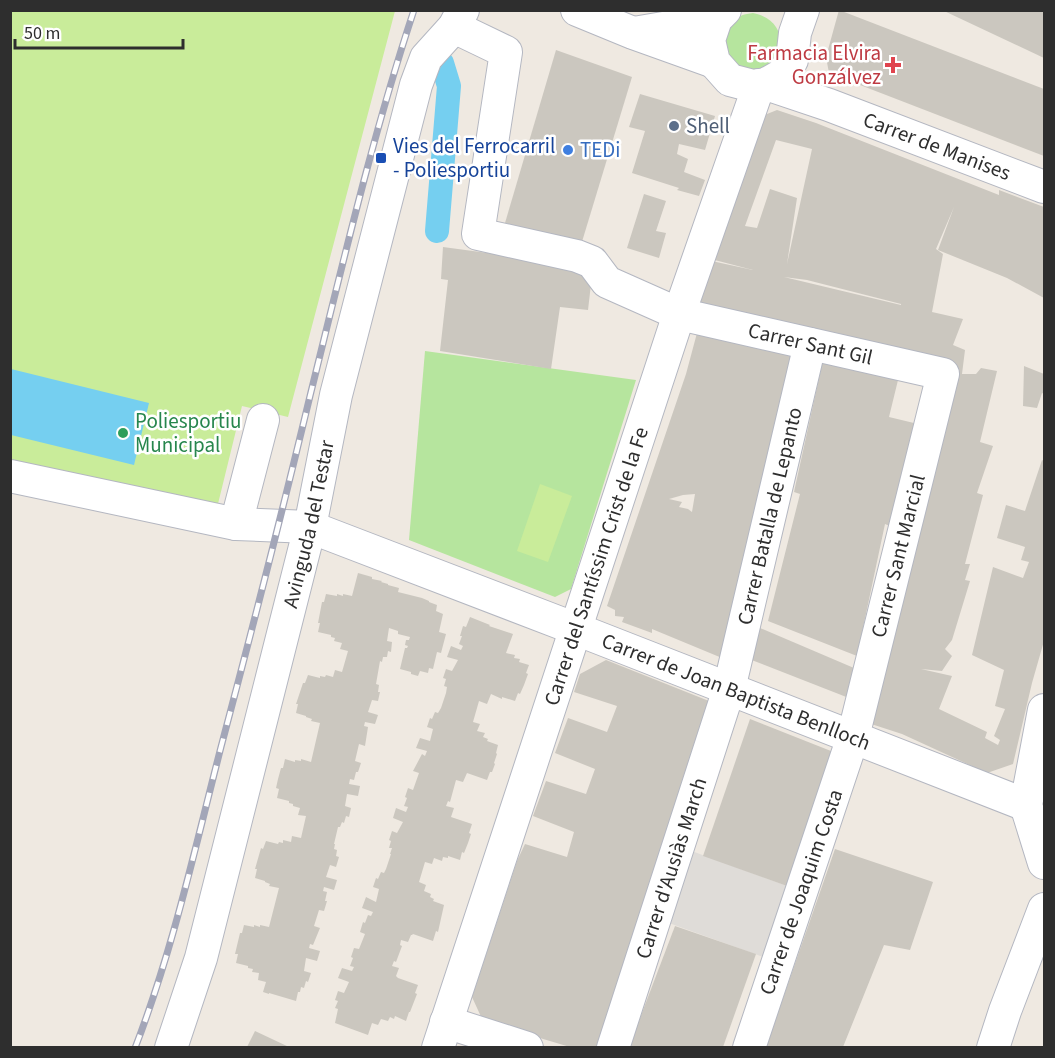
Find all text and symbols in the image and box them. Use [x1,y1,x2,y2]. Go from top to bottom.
scale bar [15,12,183,50]
text: 50 m [24,21,60,46]
place label: Farmacia Elvira Gonzálvez [747,38,881,92]
marker: Farmacia Elvira Gonzálvez [886,58,900,72]
street label: Carrer de Manises [859,104,1015,188]
place label: Shell [686,111,730,141]
marker: Shell [667,119,681,133]
place label: Vies del Ferrocarril - Poliesportiu [393,131,555,185]
place label: TEDi [580,135,620,165]
marker: TEDi [561,143,575,157]
marker: Vies del Ferrocarril - Poliesportiu [374,151,388,165]
street label: Carrer Sant Gil [745,315,876,373]
street label: Carrer Batalla de Lepanto [730,404,810,628]
place label: Poliesportiu Municipal [135,406,242,460]
street label: Carrer del Santíssim Crist de la Fe [536,423,656,710]
marker: Poliesportiu Municipal [116,426,130,440]
street label: Avinguda del Testar [275,437,342,611]
street label: Carrer Sant Marcial [863,471,933,641]
street label: Carrer de Joan Baptista Benlloch [597,626,875,758]
street label: Carrer d'Ausiàs March [628,774,714,963]
street label: Carrer de Joaquim Costa [752,785,850,999]

